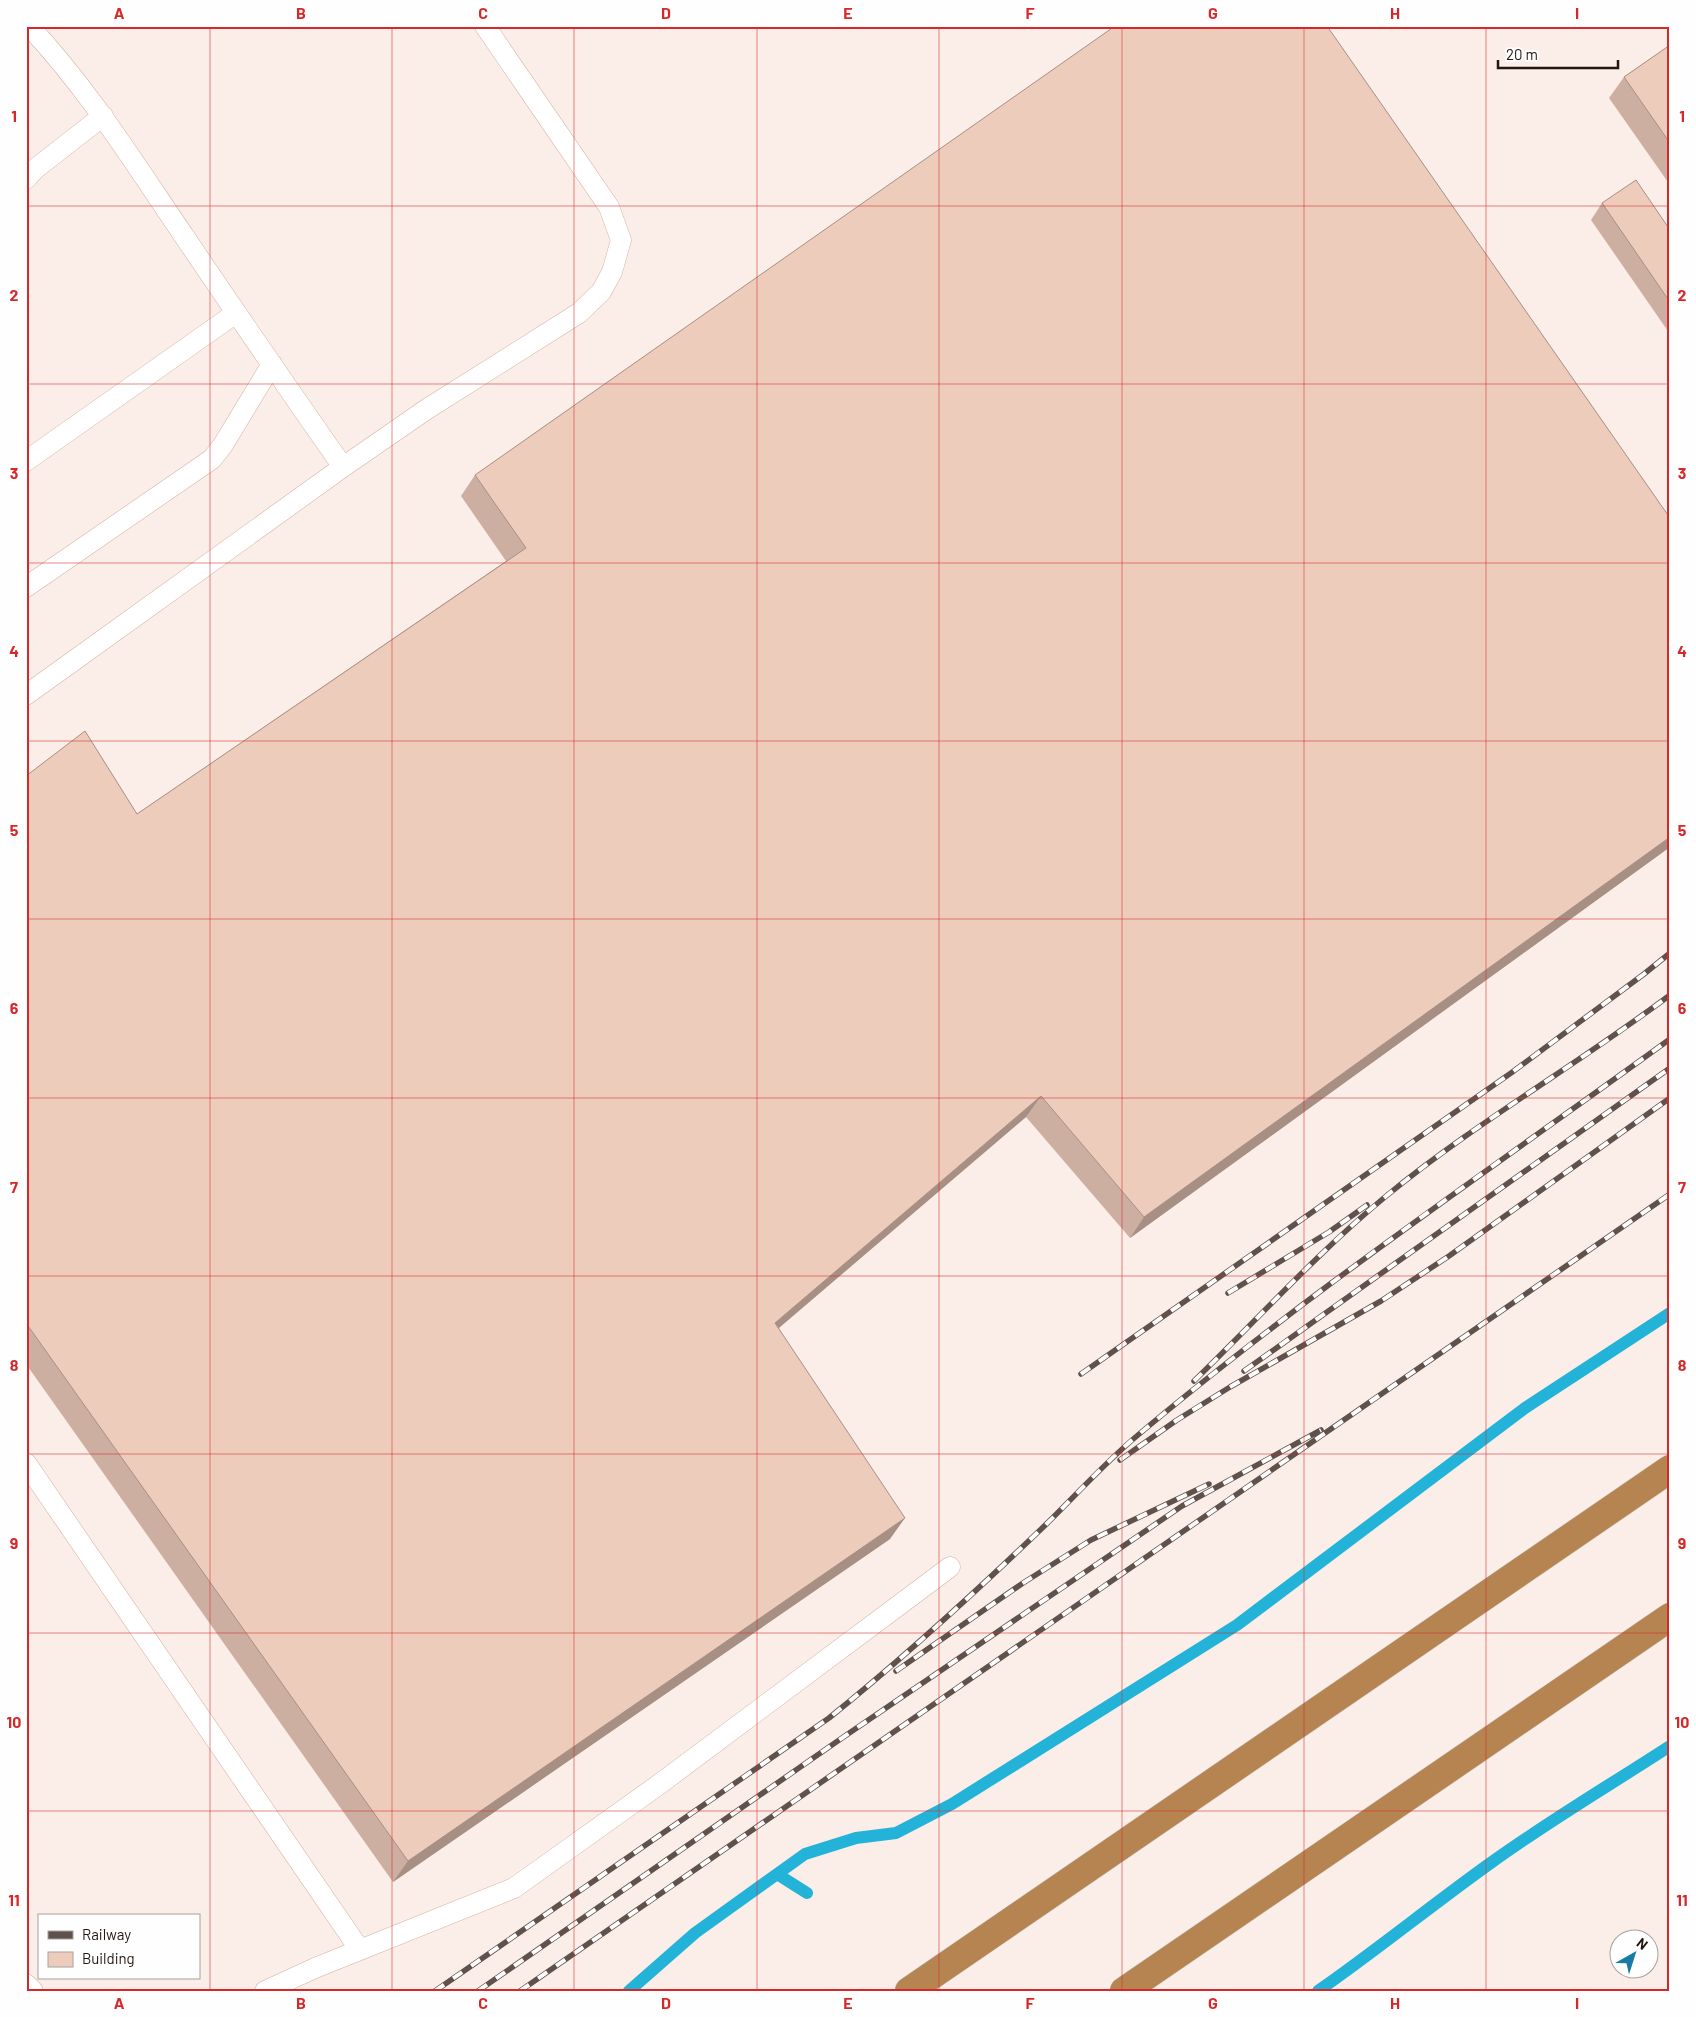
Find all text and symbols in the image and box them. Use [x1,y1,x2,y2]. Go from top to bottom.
text: A [114,3,125,22]
text: B [296,3,306,22]
text: C [478,3,488,22]
text: D [661,3,671,22]
text: E [843,3,853,22]
text: F [1026,3,1035,22]
text: G [1208,3,1218,22]
text: H [1390,3,1400,22]
text: I [1575,3,1579,22]
scale bar [1498,38,1618,70]
text: 20 m [1506,45,1538,63]
text: 1 [11,106,17,125]
text: 1 [1679,106,1685,125]
text: 2 [10,285,19,304]
text: 2 [1678,285,1687,304]
text: 3 [10,463,18,482]
text: 3 [1678,463,1686,482]
text: 4 [9,641,19,660]
text: 4 [1677,641,1687,660]
text: 5 [10,820,19,839]
text: 5 [1678,820,1687,839]
text: 6 [10,998,19,1017]
text: 6 [1678,998,1687,1017]
text: 7 [10,1177,18,1196]
text: 7 [1678,1177,1686,1196]
text: 8 [10,1355,19,1374]
text: 8 [1678,1355,1687,1374]
text: 9 [10,1533,18,1552]
text: 9 [1678,1533,1686,1552]
text: 10 [7,1712,21,1731]
text: 10 [1675,1712,1689,1731]
text: 11 [8,1890,20,1909]
text: 11 [1676,1890,1688,1909]
legend [38,1914,200,1980]
text: Railway [82,1925,131,1943]
north arrow [1608,1930,1658,1980]
text: N [1634,1934,1651,1953]
text: Building [82,1949,135,1967]
text: A [114,1993,125,2012]
text: B [296,1993,306,2012]
text: C [478,1993,488,2012]
text: D [661,1993,671,2012]
text: E [843,1993,853,2012]
text: F [1026,1993,1035,2012]
text: G [1208,1993,1218,2012]
text: H [1390,1993,1400,2012]
text: I [1575,1993,1579,2012]

